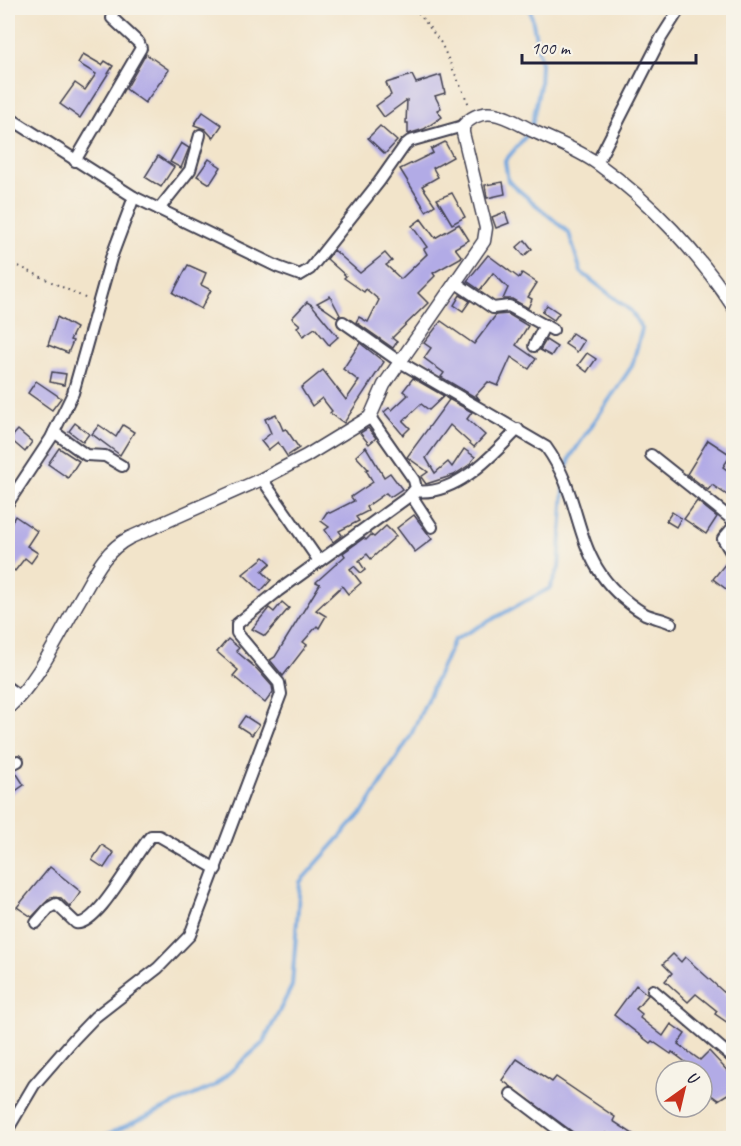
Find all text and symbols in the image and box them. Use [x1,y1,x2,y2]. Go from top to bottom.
scale bar [522,27,696,65]
text: 100 m [531,37,572,59]
north arrow [654,1059,714,1119]
text: U [683,1067,703,1090]

